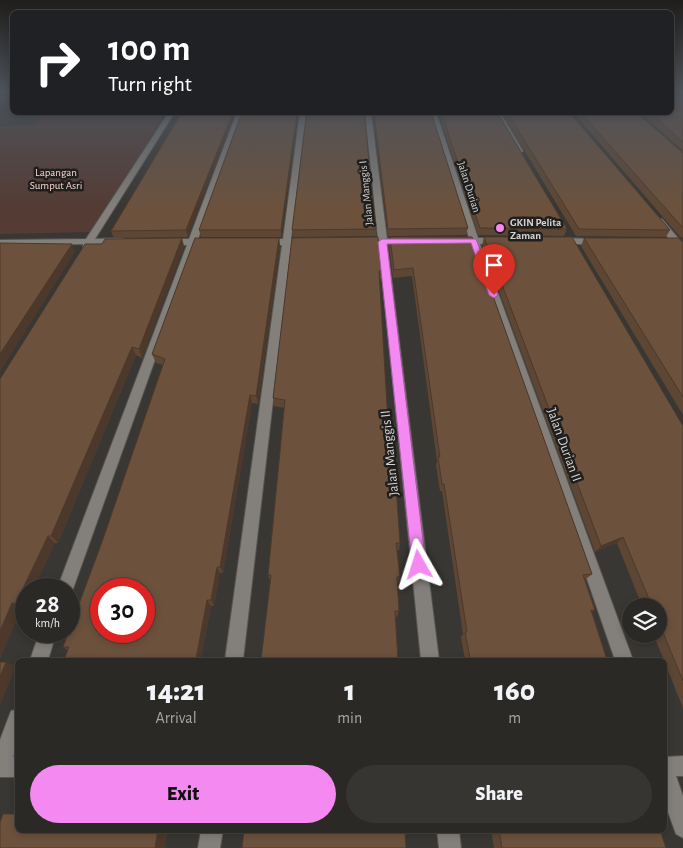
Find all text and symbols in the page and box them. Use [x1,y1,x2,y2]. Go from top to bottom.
icon: right [25,30,90,95]
text: 100 m [108,32,191,67]
text: Turn right [108,73,192,95]
street label: Jalan Manggis I [357,160,375,226]
street label: Jalan Durian [456,160,482,214]
park label: Lapangan Sumput Asri [30,167,82,191]
place label: GKIN Pelita Zaman [510,217,562,241]
marker: GKIN Pelita Zaman [494,222,506,234]
pin [473,244,515,295]
icon: arrive [480,251,508,279]
street label: Jalan Durian II [544,406,584,484]
street label: Jalan Manggis II [379,409,401,497]
position arrow [392,538,444,590]
speed limit sign: 30 [90,578,155,643]
text: 28 [35,592,60,617]
map controls [622,598,667,643]
button: layers [622,598,667,643]
text: km/h [35,617,60,629]
text: 14:21 [147,676,205,706]
text: 1 [344,676,355,706]
text: 160 [494,676,535,706]
text: Arrival [156,710,197,726]
text: min [337,710,362,726]
text: m [508,710,521,726]
button: Exit [30,765,336,823]
button: Share [346,765,652,823]

